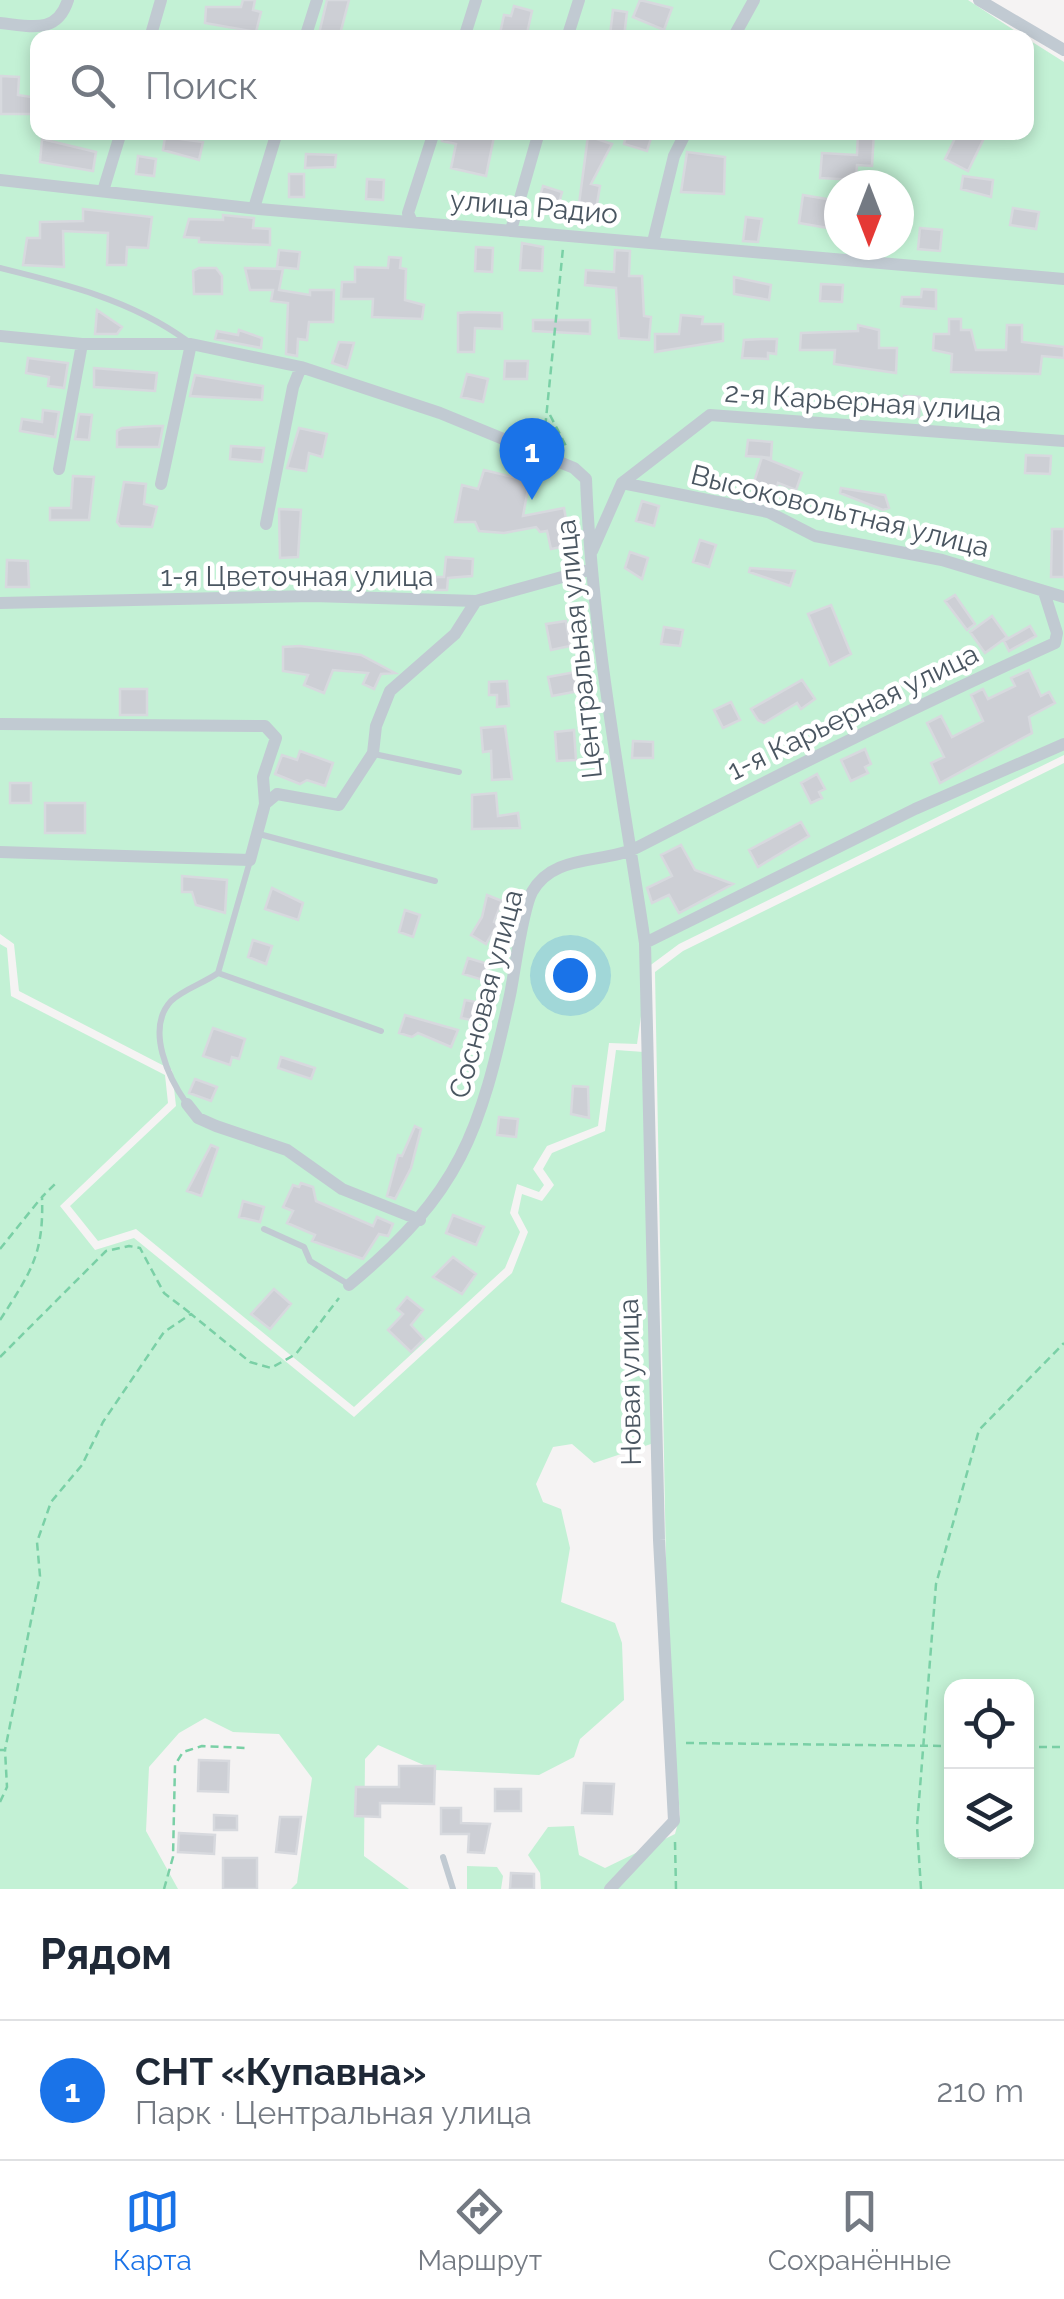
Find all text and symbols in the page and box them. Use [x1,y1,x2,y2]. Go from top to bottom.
search box [30,30,1034,140]
icon: search [65,58,120,113]
text: Поиск [145,63,258,108]
north arrow [824,170,914,260]
street label: улица Радио [449,183,619,231]
street label: 2-я Карьерная улица [723,376,1003,428]
pin: 1 [500,418,564,500]
street label: Высоковольтная улица [687,458,993,564]
street label: Центральная улица [549,518,609,780]
street label: 1-я Цветочная улица [160,560,434,593]
street label: 1-я Карьерная улица [722,637,984,787]
street label: Сосновая улица [442,886,530,1102]
your location [545,950,596,1001]
street label: Новая улица [612,1298,648,1466]
map controls [944,1679,1034,1859]
button: locate [944,1679,1034,1769]
button: layers [944,1769,1034,1859]
text: Рядом [40,1930,172,1979]
text: СНТ «Купавна» [135,2049,426,2094]
text: 1 [65,2072,80,2109]
text: 210 m [936,2072,1024,2109]
text: Парк · Центральная улица [135,2094,532,2131]
tab: Карта [113,2184,192,2277]
tab: Маршрут [417,2184,542,2277]
tab: Сохранённые [768,2184,951,2277]

